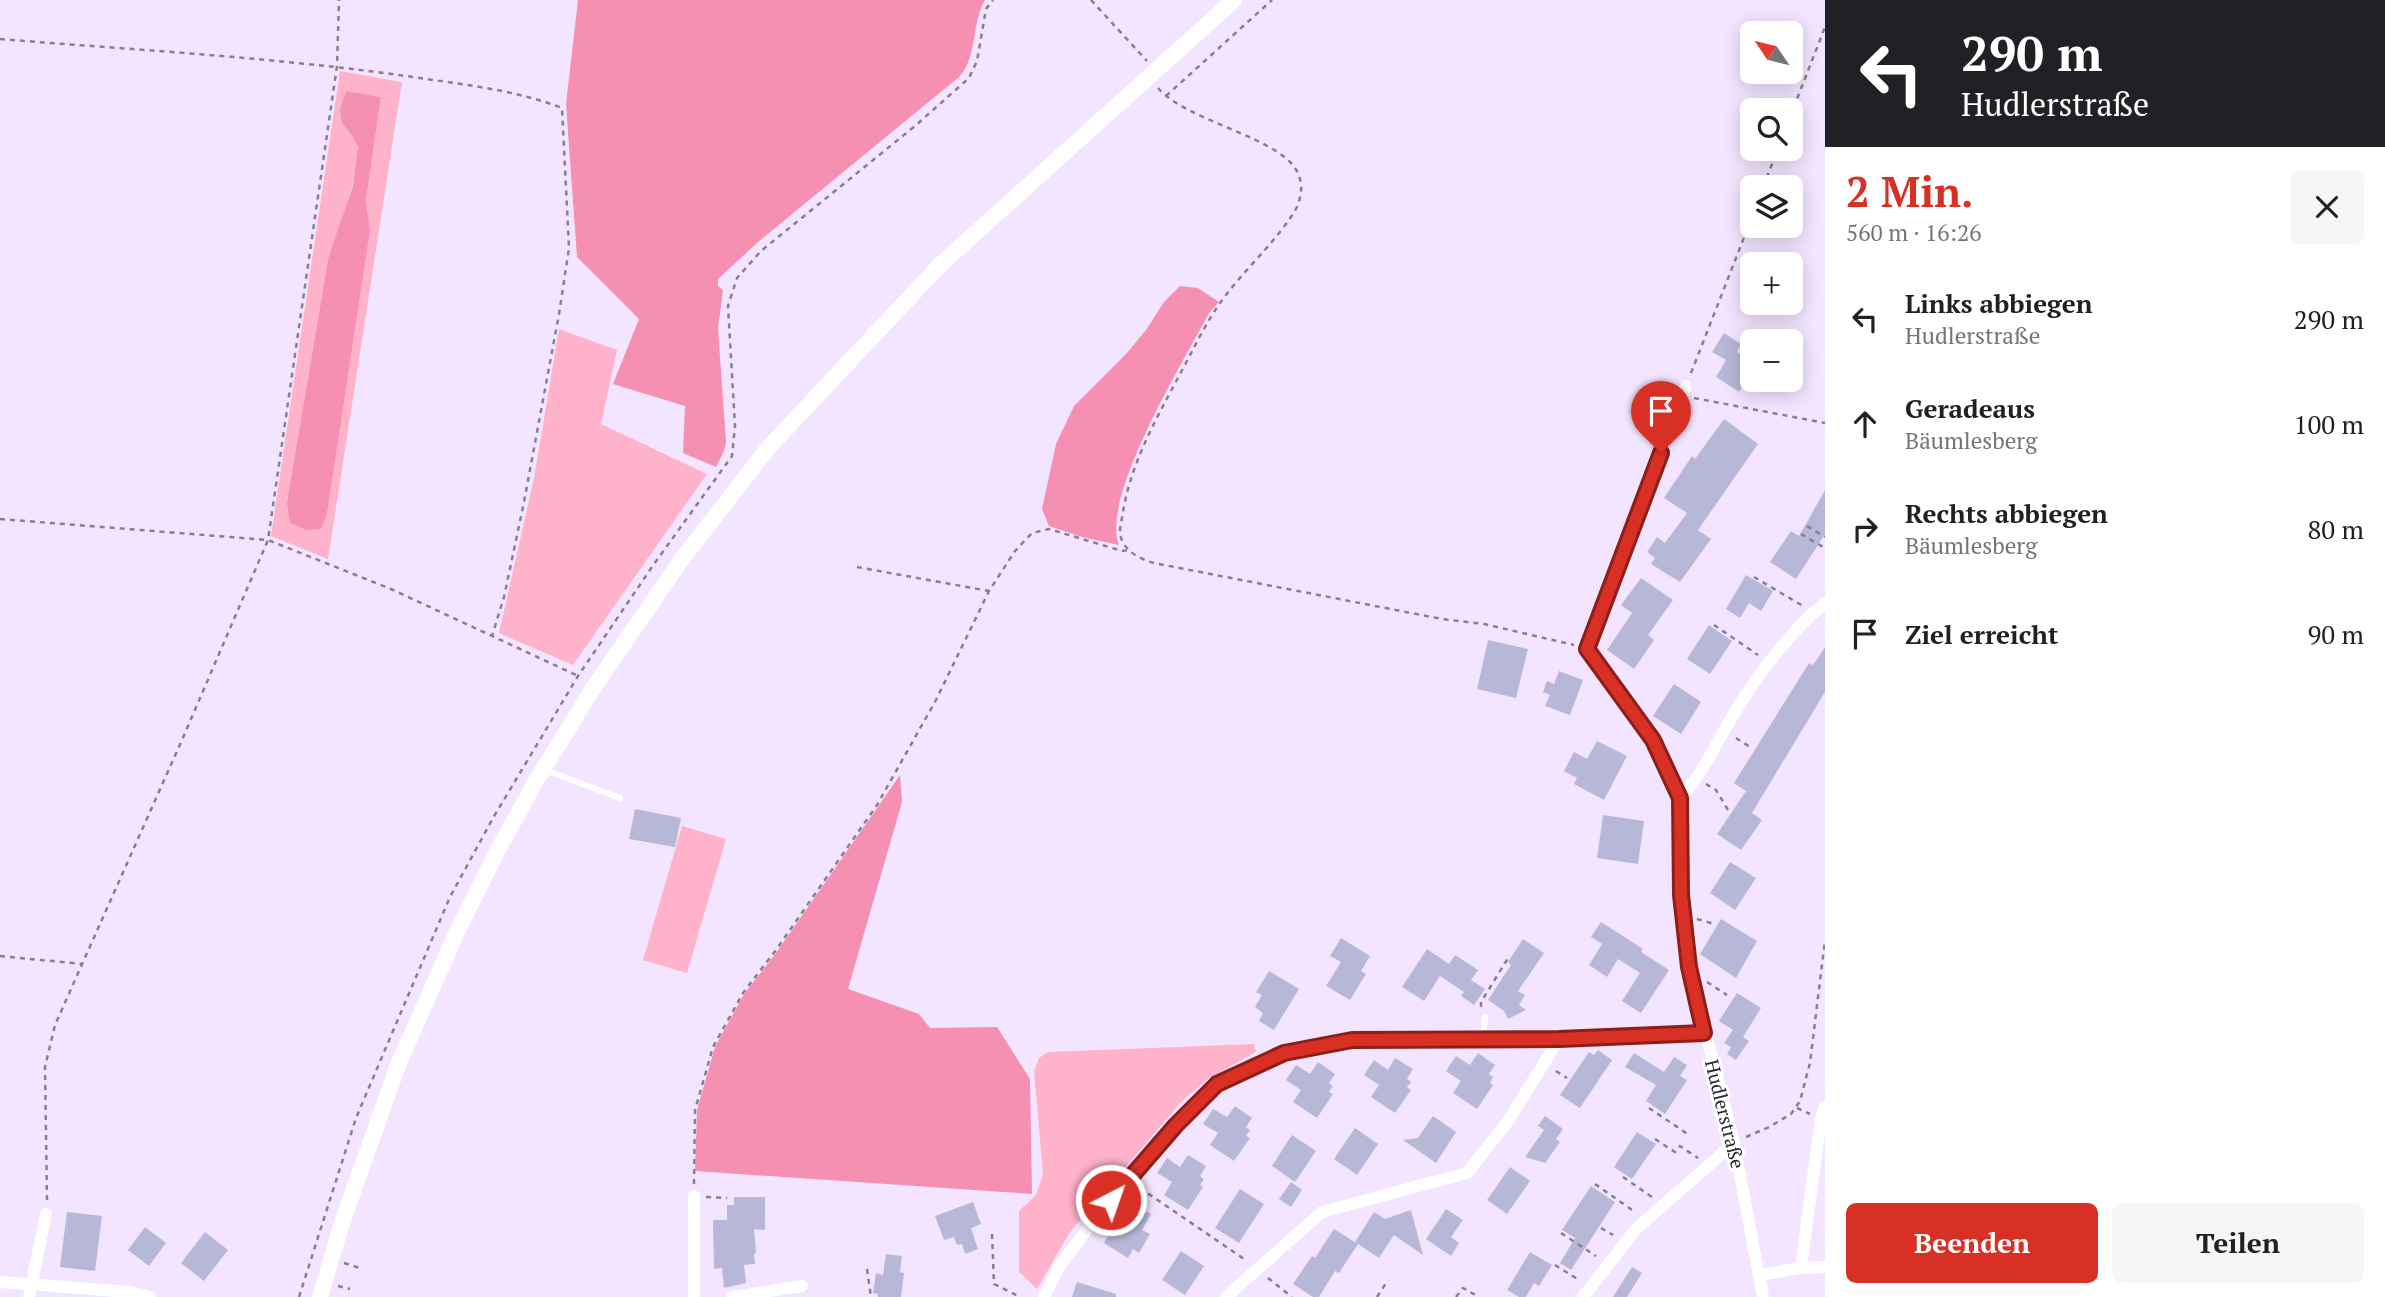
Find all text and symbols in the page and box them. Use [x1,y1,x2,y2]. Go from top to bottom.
text: 290 m [1961,20,2103,85]
north arrow [1740,21,1802,84]
map controls [1740,21,1803,392]
icon: left [1846,28,1937,119]
text: Hudlerstraße [1961,83,2149,125]
button: search [1740,98,1803,161]
text: 2 Min. [1846,163,1974,219]
button: close [2290,170,2364,244]
button: layers [1740,175,1803,238]
text: 560 m · 16:26 [1846,217,1981,248]
button: + [1740,252,1803,315]
text: Links abbiegen [1905,286,2093,320]
icon: left [1846,300,1884,338]
text: 290 m [2294,302,2364,336]
text: Hudlerstraße [1905,320,2040,351]
button: − [1740,329,1803,392]
pin [1631,381,1691,453]
text: Geradeaus [1905,391,2035,425]
icon: arrive [1642,392,1680,430]
icon: ahead [1846,405,1884,443]
text: 100 m [2294,407,2364,441]
text: Bäumlesberg [1905,425,2037,456]
text: Rechts abbiegen [1905,496,2108,530]
icon: right [1846,510,1884,548]
text: 80 m [2308,512,2364,546]
text: Bäumlesberg [1905,530,2037,561]
icon: arrive [1846,615,1884,653]
text: Ziel erreicht [1905,617,2058,651]
text: 90 m [2308,617,2364,651]
street label: Hudlerstraße [1700,1057,1751,1171]
position arrow [1074,1163,1148,1237]
button: Beenden [1846,1203,2098,1283]
button: Teilen [2112,1203,2364,1283]

